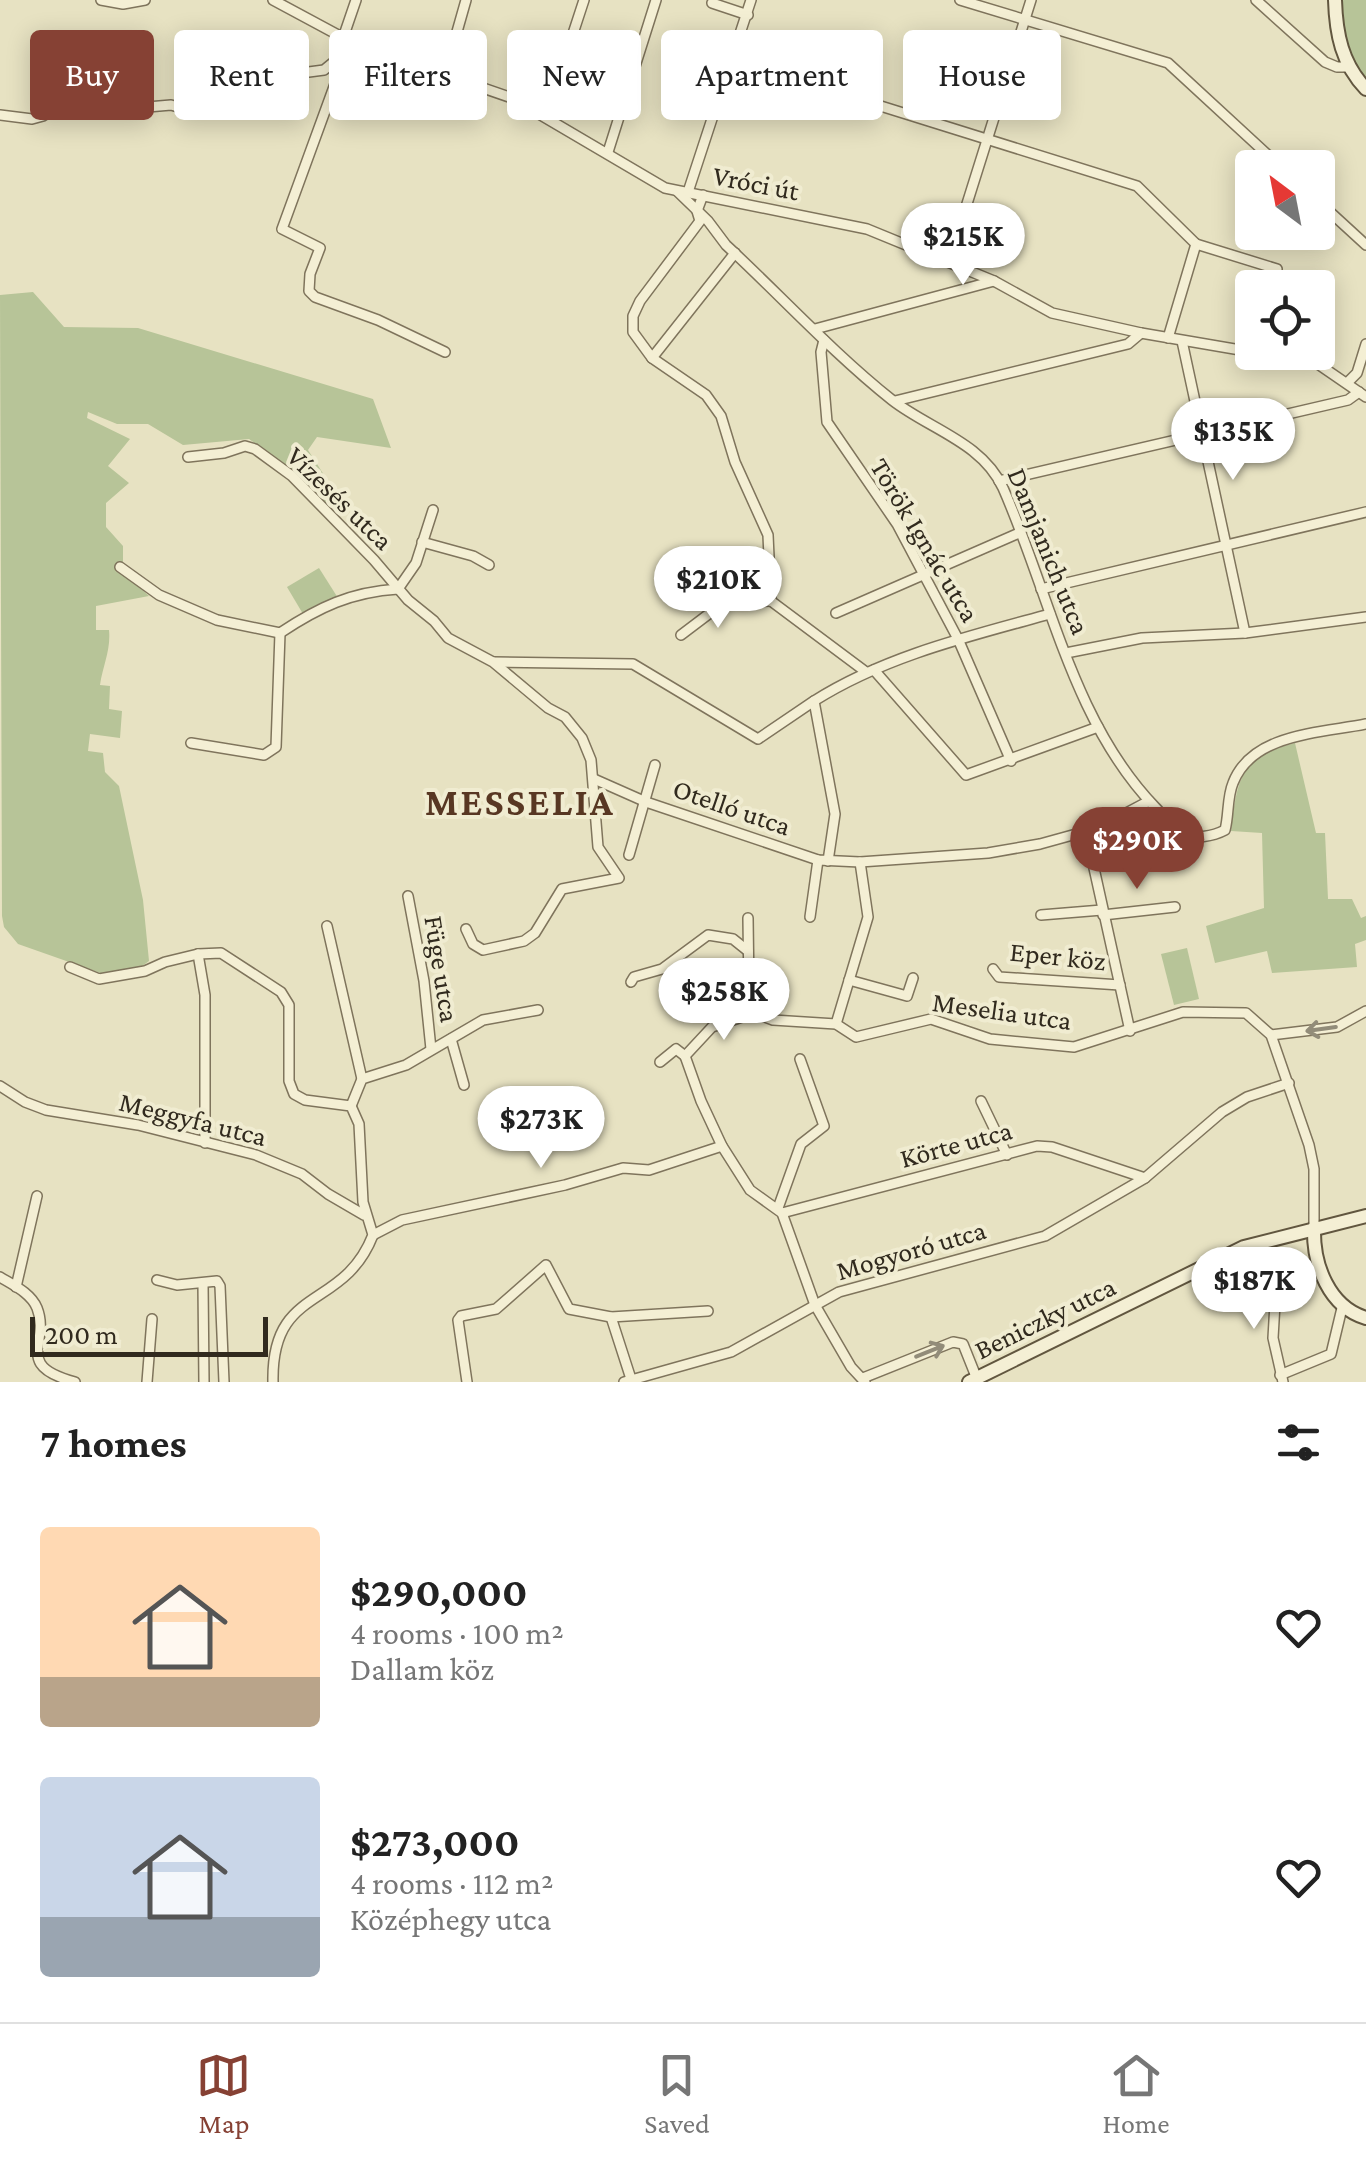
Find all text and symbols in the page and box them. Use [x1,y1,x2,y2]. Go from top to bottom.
chip: Buy [30,30,154,120]
chip: Rent [174,30,309,120]
chip: Filters [329,30,487,120]
chip: New [507,30,641,120]
chip: Apartment [661,30,883,120]
chip: House [903,30,1061,120]
north arrow [1235,150,1335,250]
map controls [1235,150,1335,370]
street label: Vróci út [710,159,802,207]
pin: $215K [893,203,1033,288]
text: $215K [923,217,1003,253]
button: locate [1235,270,1335,370]
pin: $135K [1163,398,1303,483]
text: $135K [1193,412,1273,448]
street label: Vízesés utca [281,440,399,556]
street label: Török Ignác utca [864,453,986,627]
street label: Damjanich utca [1002,463,1096,639]
pin: $210K [648,546,788,631]
text: $210K [676,560,760,596]
street label: Otelló utca [669,772,795,842]
district label: MESSELIA [425,781,615,823]
pin: $290K [1067,807,1207,892]
text: $290K [1092,821,1182,857]
street label: Füge utca [418,913,466,1025]
street label: Eper köz [1008,936,1108,976]
pin: $258K [654,958,794,1043]
text: $258K [680,972,768,1008]
street label: Meselia utca [930,986,1074,1036]
one-way arrow [1305,1020,1337,1038]
street label: Meggyfa utca [116,1086,270,1152]
pin: $273K [471,1086,611,1171]
text: $273K [500,1100,582,1136]
street label: Körte utca [897,1114,1015,1174]
street label: Mogyoró utca [833,1214,989,1286]
pin: $187K [1184,1247,1324,1332]
text: $187K [1213,1261,1295,1297]
street label: Beniczky utca [969,1271,1121,1365]
scale bar [30,1312,268,1356]
text: 200 m [45,1319,118,1350]
one-way arrow [915,1341,945,1359]
icon: filters [1271,1415,1326,1470]
text: 7 homes [40,1419,187,1466]
icon: home [120,1567,240,1687]
text: $290,000 [350,1568,528,1615]
icon: heart [1271,1600,1326,1655]
text: 4 rooms · 100 m² [350,1615,564,1651]
text: Dallam köz [350,1651,494,1687]
icon: home [120,1817,240,1937]
text: $273,000 [350,1818,520,1865]
icon: heart [1271,1850,1326,1905]
text: 4 rooms · 112 m² [350,1865,553,1901]
text: Középhegy utca [350,1901,551,1937]
tab: Map [196,2048,251,2139]
tab: Saved [644,2048,710,2139]
tab: Home [1103,2048,1170,2139]

